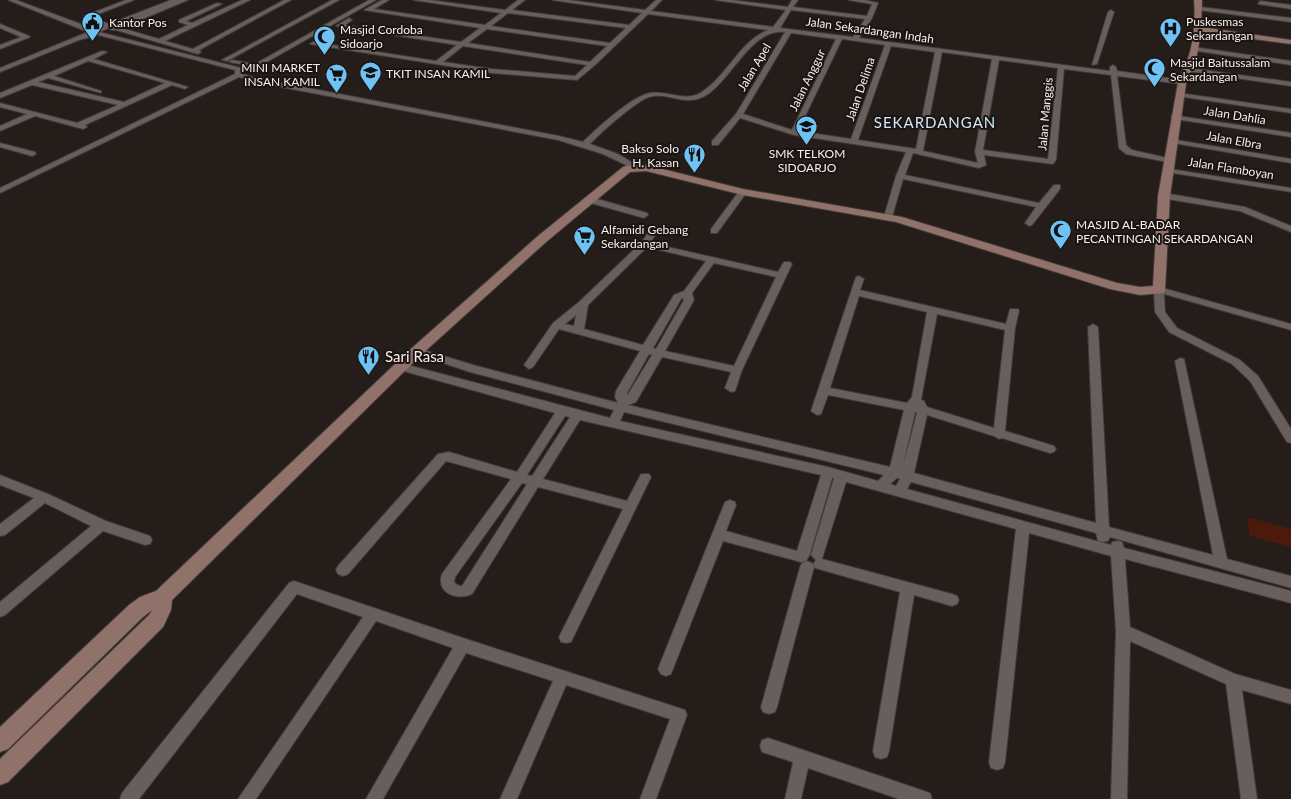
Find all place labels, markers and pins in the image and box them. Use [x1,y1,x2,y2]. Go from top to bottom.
public building icon: Kantor Pos [81,10,105,41]
place label: Puskesmas Sekardangan [1186,14,1253,43]
place label: Kantor Pos [109,15,167,30]
hospital icon: Puskesmas Sekardangan [1158,16,1182,47]
place label: Masjid Cordoba Sidoarjo [340,22,423,51]
mosque icon: Masjid Cordoba Sidoarjo [312,24,336,55]
place label: Masjid Baitussalam Sekardangan [1170,55,1270,84]
mosque icon: Masjid Baitussalam Sekardangan [1142,57,1166,88]
place label: MINI MARKET INSAN KAMIL [241,60,320,89]
school or university icon: TKIT INSAN KAMIL [358,61,382,92]
supermarket icon: MINI MARKET INSAN KAMIL [324,62,348,93]
place label: TKIT INSAN KAMIL [386,66,490,81]
school or university icon: SMK TELKOM SIDOARJO [795,114,819,145]
place label: Bakso Solo H. Kasan [621,141,679,170]
restaurant icon: Bakso Solo H. Kasan [683,143,707,174]
place label: SMK TELKOM SIDOARJO [769,146,845,175]
place label: MASJID AL-BADAR PECANTINGAN SEKARDANGAN [1076,217,1253,246]
mosque icon: MASJID AL-BADAR PECANTINGAN SEKARDANGAN [1048,219,1072,250]
place label: Alfamidi Gebang Sekardangan [601,222,688,251]
supermarket icon: Alfamidi Gebang Sekardangan [573,224,597,255]
restaurant icon: Sari Rasa [357,344,381,375]
place label: Sari Rasa [385,347,444,365]

